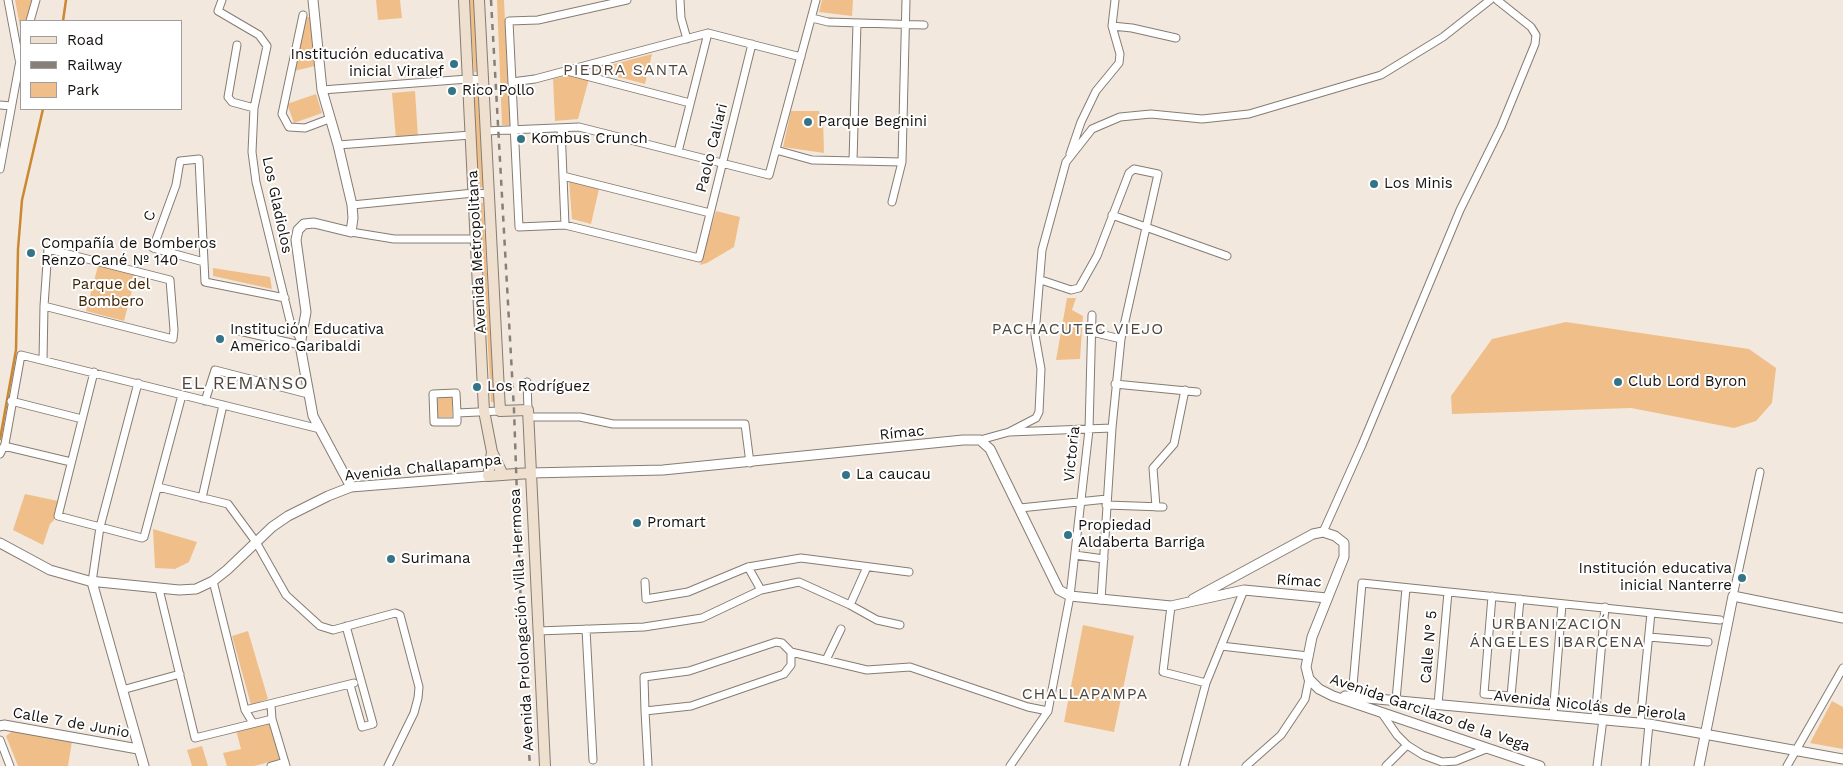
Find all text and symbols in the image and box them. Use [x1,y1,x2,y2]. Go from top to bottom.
legend [20,20,182,110]
text: Road [67,31,104,49]
place label: Institución educativa inicial Viralef [291,46,444,81]
text: Railway [67,56,122,74]
marker: Institución educativa inicial Viralef [448,58,460,70]
district label: PIEDRA SANTA [561,60,691,80]
text: Park [67,81,99,99]
place label: Rico Pollo [462,82,535,100]
marker: Rico Pollo [446,85,458,97]
street label: Paolo Caliari [692,102,732,194]
place label: Parque Begnini [818,113,927,131]
marker: Parque Begnini [802,116,814,128]
place label: Kombus Crunch [531,130,648,148]
marker: Kombus Crunch [515,133,527,145]
street label: Los Gladiolos [258,155,296,255]
street label: Avenida Metropolitana [464,170,490,334]
place label: Los Minis [1384,175,1453,193]
marker: Los Minis [1368,178,1380,190]
street label: C [140,208,160,224]
place label: Compañía de Bomberos Renzo Cané Nº 140 [41,235,216,270]
marker: Compañía de Bomberos Renzo Cané Nº 140 [25,247,37,259]
park label: Parque del Bombero [72,276,150,311]
district label: PACHACUTEC VIEJO [990,319,1166,339]
place label: Institución Educativa Americo Garibaldi [230,321,384,356]
marker: Institución Educativa Americo Garibaldi [214,333,226,345]
district label: EL REMANSO [180,373,310,395]
place label: Club Lord Byron [1628,373,1746,391]
marker: Club Lord Byron [1612,376,1624,388]
place label: Los Rodríguez [487,378,590,396]
marker: Los Rodríguez [471,381,483,393]
street label: Rímac [879,422,925,444]
street label: Victoria [1060,425,1084,483]
street label: Avenida Challapampa [344,451,502,485]
place label: La caucau [856,466,931,484]
marker: La caucau [840,469,852,481]
street label: Avenida Prolongación Villa Hermosa [506,488,538,752]
place label: Promart [647,514,706,532]
marker: Promart [631,517,643,529]
place label: Propiedad Aldaberta Barriga [1078,517,1205,552]
marker: Propiedad Aldaberta Barriga [1062,529,1074,541]
place label: Surimana [401,550,470,568]
marker: Surimana [385,553,397,565]
place label: Institución educativa inicial Nanterre [1579,560,1732,595]
street label: Rímac [1276,571,1322,591]
marker: Institución educativa inicial Nanterre [1736,572,1748,584]
street label: Calle N° 5 [1417,610,1441,684]
district label: URBANIZACIÓN ÁNGELES IBARCENA [1467,614,1647,652]
street label: Avenida Garcilazo de la Vega [1328,670,1532,756]
district label: CHALLAPAMPA [1020,684,1150,704]
street label: Avenida Nicolás de Pierola [1493,687,1687,725]
street label: Calle 7 de Junio [11,704,131,742]

